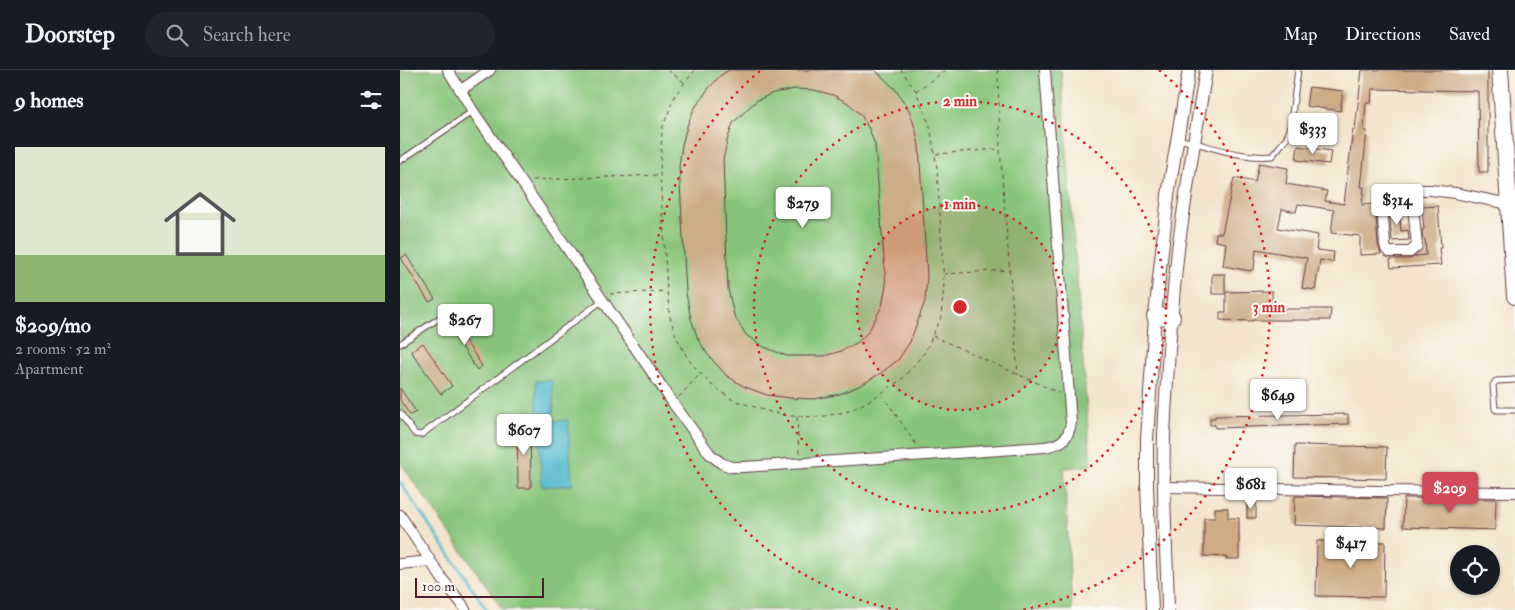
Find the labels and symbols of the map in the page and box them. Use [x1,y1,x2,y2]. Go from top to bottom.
text: 2 min [943,92,977,111]
pin: $333 [1283,112,1343,155]
pin: $314 [1367,184,1427,226]
pin: $279 [773,186,833,229]
text: 1 min [944,195,976,214]
centre of rings [951,298,969,316]
text: 3 min [1253,298,1285,317]
pin: $267 [435,304,495,346]
pin: $649 [1248,378,1308,421]
pin: $607 [494,414,554,456]
pin: $681 [1221,468,1281,510]
pin: $209 [1420,472,1480,514]
pin: $417 [1321,526,1381,569]
scale bar [415,575,544,598]

